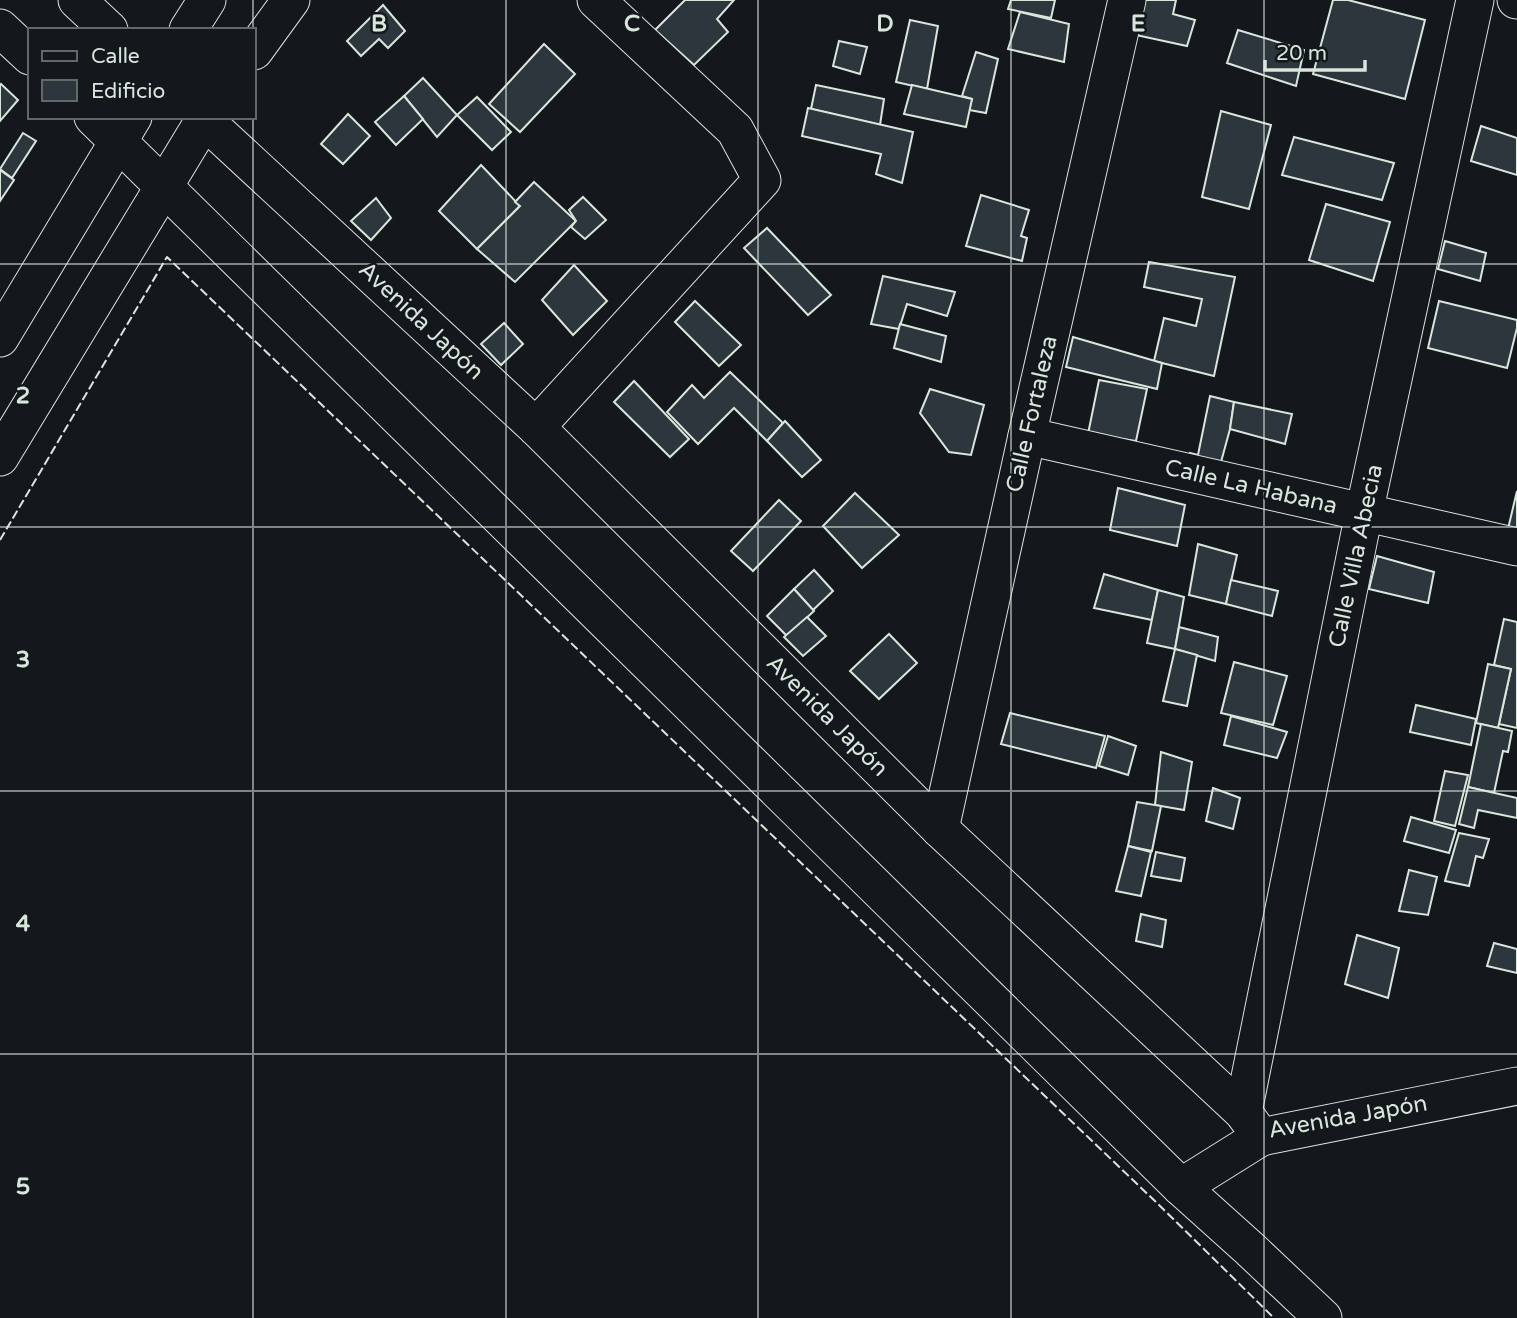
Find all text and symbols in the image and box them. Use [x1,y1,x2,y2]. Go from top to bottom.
text: B [371,10,387,38]
text: C [624,10,640,38]
text: D [876,10,894,38]
text: E [1131,10,1145,38]
legend [28,28,256,119]
scale bar [1265,28,1365,72]
text: 20 m [1276,41,1327,66]
text: Calle [91,44,140,69]
text: Edificio [91,79,165,104]
street label: Avenida Japón [353,256,489,386]
street label: Calle Fortaleza [1000,333,1064,495]
text: 2 [16,382,30,410]
street label: Calle La Habana [1162,454,1340,520]
street label: Calle Villa Abecia [1323,462,1389,650]
text: 3 [16,646,30,674]
street label: Avenida Japón [760,649,894,783]
text: 4 [16,910,31,938]
street label: Avenida Japón [1266,1089,1430,1145]
text: 5 [16,1173,30,1201]

